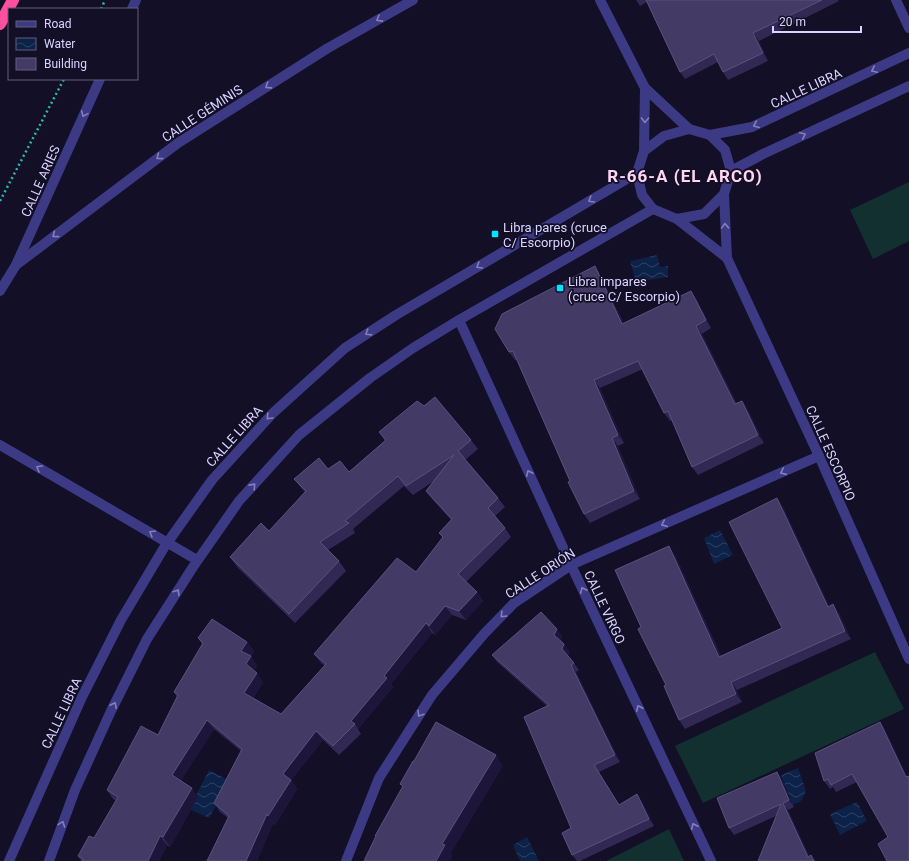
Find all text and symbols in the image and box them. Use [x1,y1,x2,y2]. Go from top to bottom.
legend [8,8,138,80]
scale bar [773,8,861,34]
one-way arrow [376,14,383,22]
text: 20 m [779,15,806,29]
text: Road [44,17,72,31]
text: Water [44,37,75,51]
text: Building [44,57,87,71]
street label: CALLE LIBRA [768,65,845,111]
one-way arrow [870,65,878,73]
one-way arrow [265,81,272,89]
street label: CALLE GÉMINIS [159,82,246,145]
one-way arrow [81,110,89,118]
one-way arrow [640,117,649,123]
one-way arrow [753,120,760,128]
one-way arrow [799,132,807,140]
street label: CALLE ARIES [18,143,63,219]
one-way arrow [157,153,164,160]
district label: R-66-A (EL ARCO) [607,166,763,186]
one-way arrow [588,195,595,202]
place label: Libra pares (cruce C/ Escorpio) [503,220,607,250]
one-way arrow [721,223,730,229]
marker: Libra pares (cruce C/ Escorpio) [490,229,500,239]
one-way arrow [53,230,60,237]
one-way arrow [476,261,483,269]
place label: Libra impares (cruce C/ Escorpio) [568,274,680,304]
marker: Libra impares (cruce C/ Escorpio) [555,283,565,293]
one-way arrow [365,328,372,336]
street label: CALLE LIBRA [203,402,266,470]
street label: CALLE ESCORPIO [803,403,858,503]
one-way arrow [266,412,274,420]
one-way arrow [36,465,43,472]
one-way arrow [780,467,788,475]
one-way arrow [526,469,534,477]
one-way arrow [248,484,255,491]
one-way arrow [661,519,669,527]
one-way arrow [149,530,156,537]
street label: CALLE ORIÓN [503,545,578,602]
street label: CALLE VIRGO [581,568,628,646]
one-way arrow [580,587,588,595]
one-way arrow [172,589,180,596]
one-way arrow [500,610,508,618]
street label: CALLE LIBRA [38,675,85,751]
one-way arrow [109,702,117,709]
one-way arrow [636,705,644,712]
one-way arrow [417,710,425,717]
one-way arrow [58,821,66,828]
one-way arrow [691,822,699,830]

